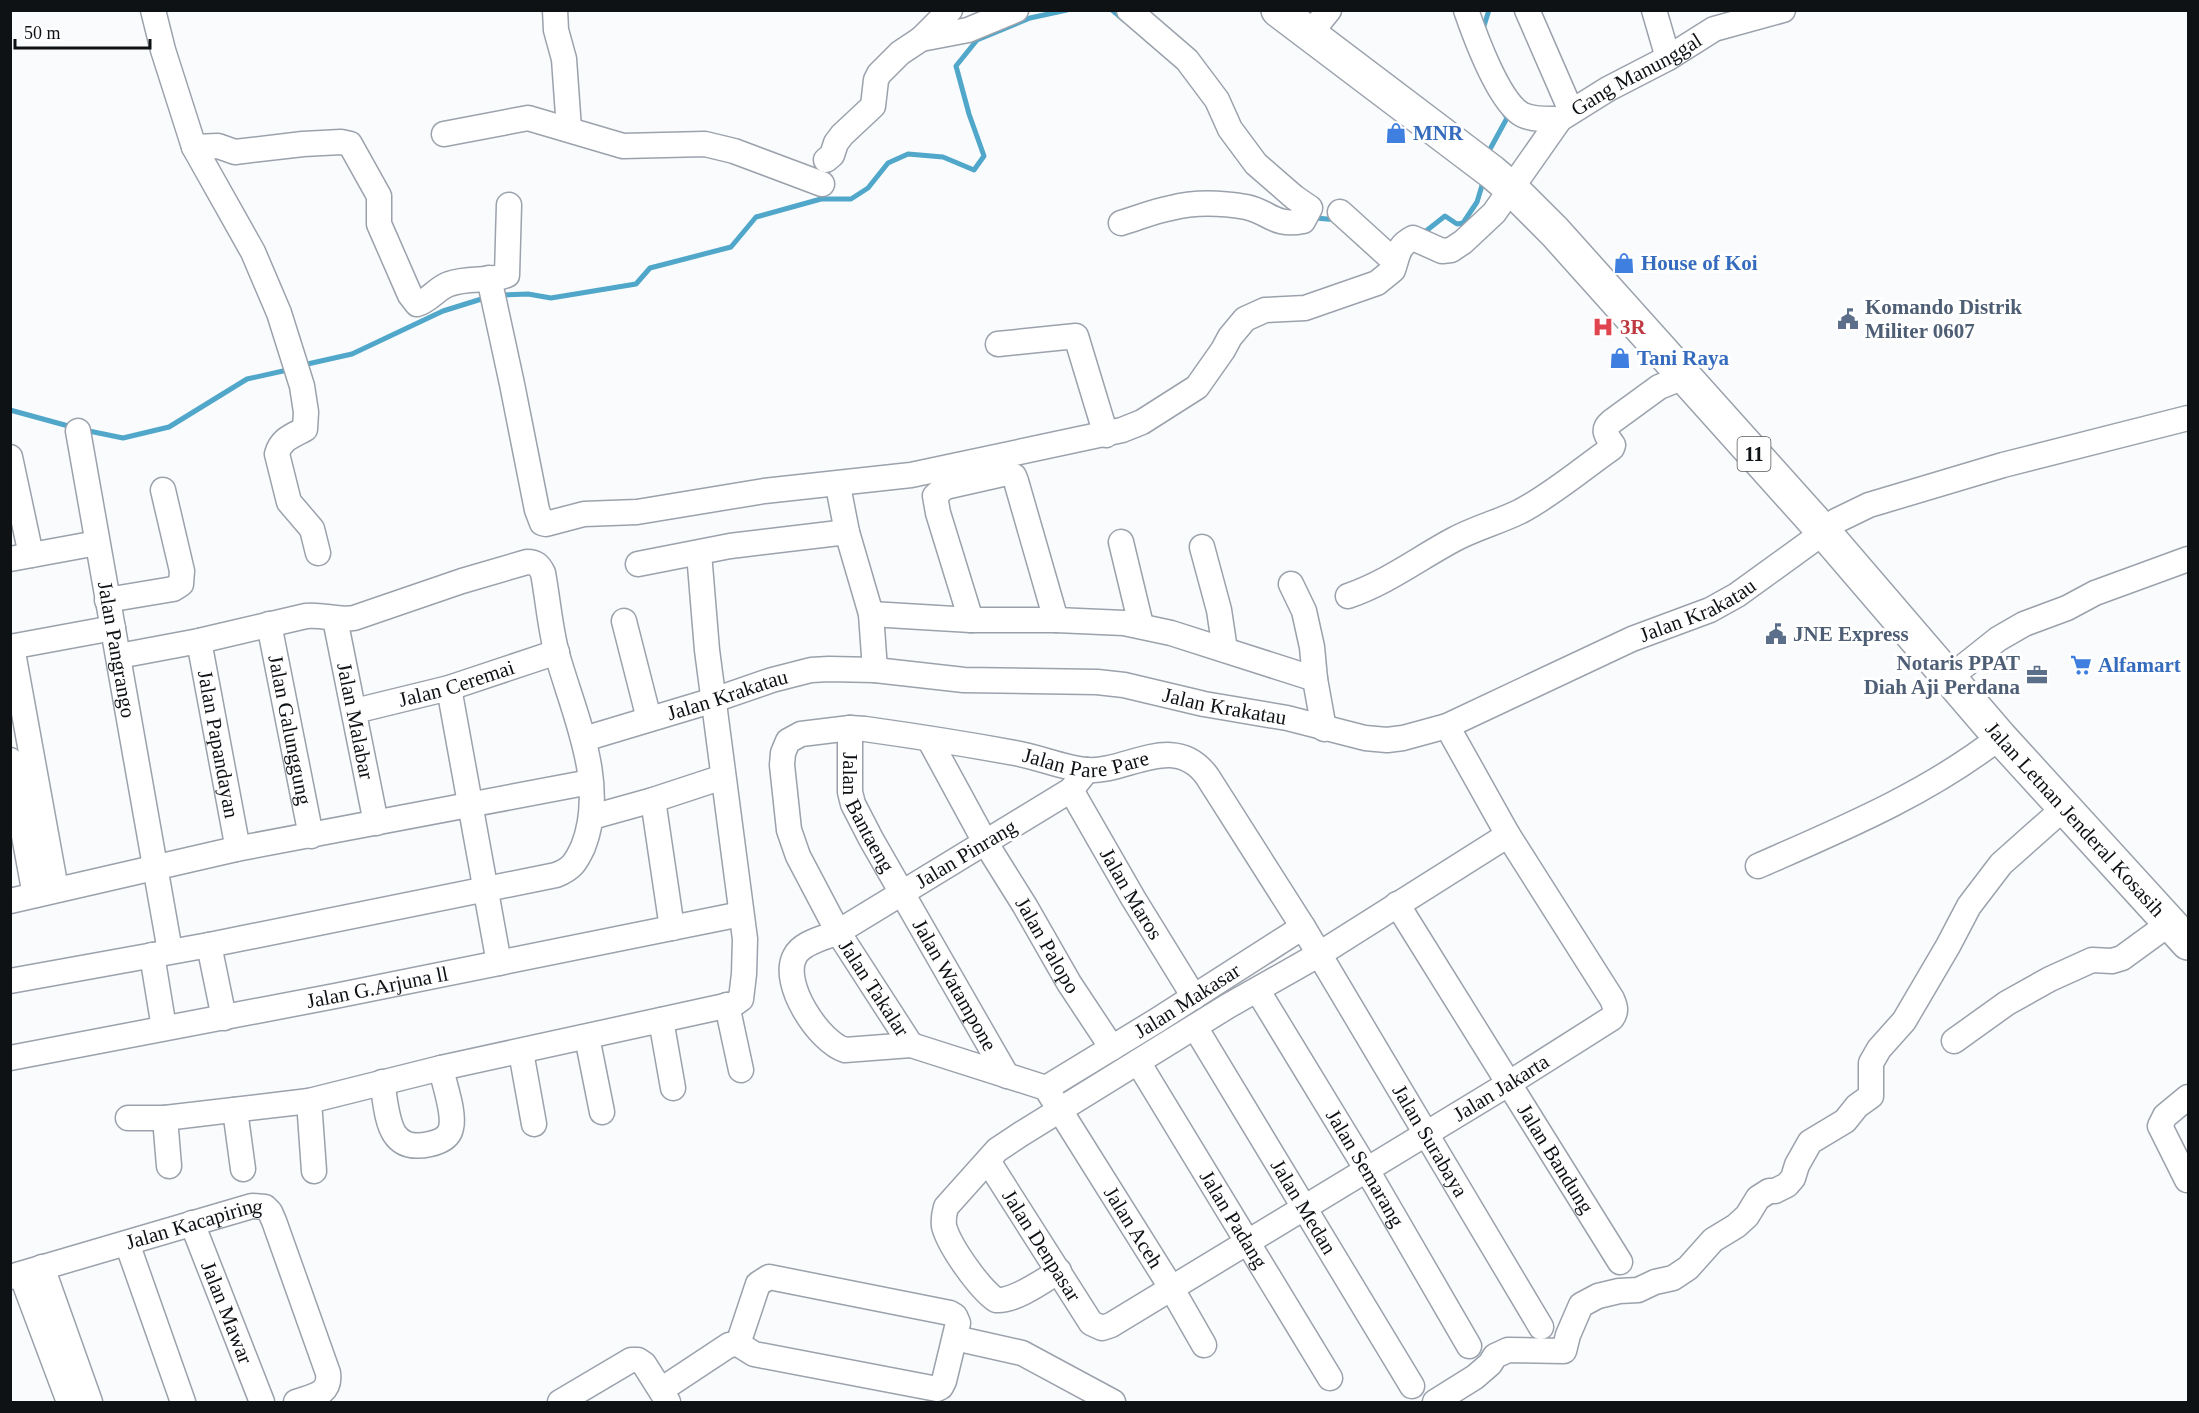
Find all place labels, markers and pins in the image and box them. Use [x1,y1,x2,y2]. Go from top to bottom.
shop icon: MNR [1384,121,1408,145]
place label: MNR [1413,121,1464,145]
shop icon: House of Koi [1612,251,1636,275]
place label: House of Koi [1641,251,1758,275]
place label: Komando Distrik Militer 0607 [1865,295,2022,343]
public building icon: Komando Distrik Militer 0607 [1836,307,1860,331]
hospital icon: 3R [1591,315,1615,339]
place label: 3R [1620,315,1647,339]
shop icon: Tani Raya [1608,346,1632,370]
place label: Tani Raya [1637,346,1730,370]
public building icon: JNE Express [1764,622,1788,646]
place label: JNE Express [1793,622,1909,646]
place label: Notaris PPAT Diah Aji Perdana [1864,651,2020,699]
supermarket icon: Alfamart [2069,653,2093,677]
place label: Alfamart [2098,653,2181,677]
office icon: Notaris PPAT Diah Aji Perdana [2025,663,2049,687]

